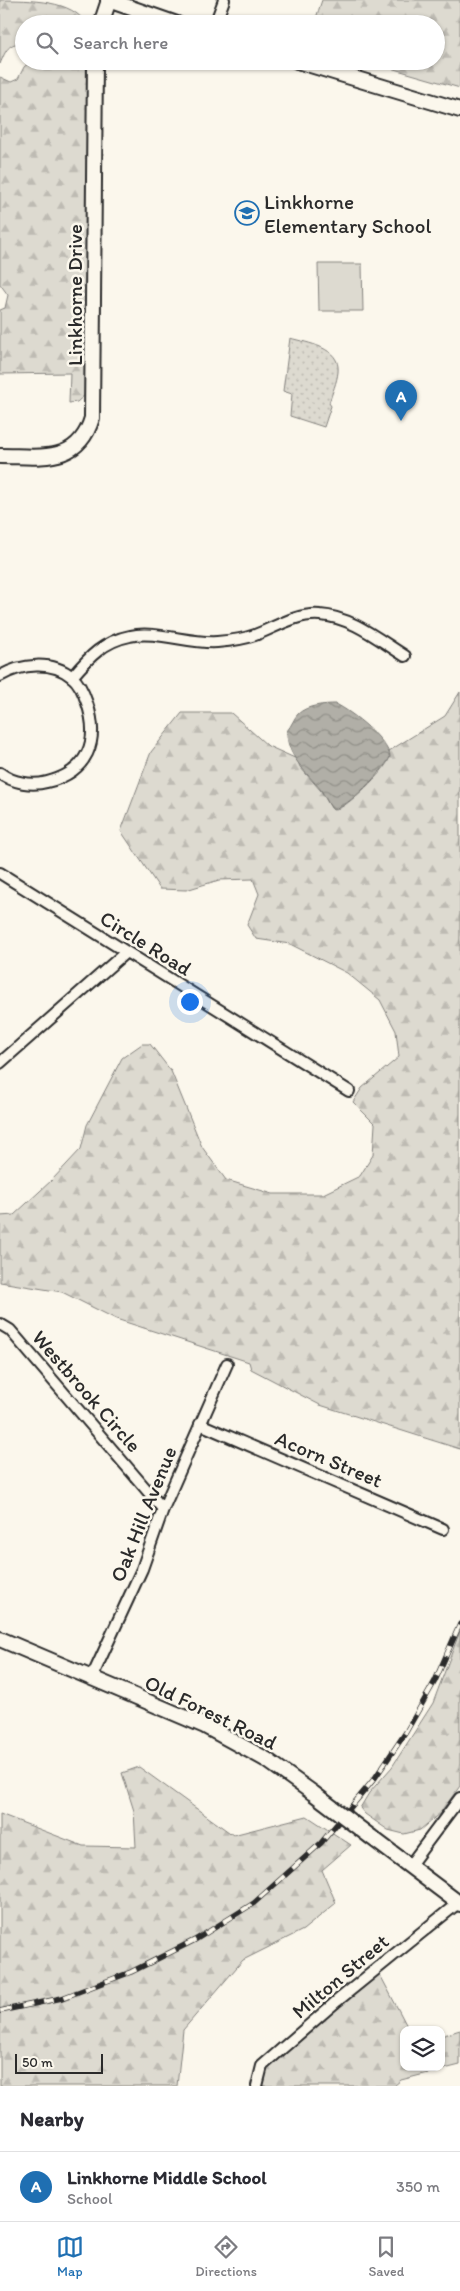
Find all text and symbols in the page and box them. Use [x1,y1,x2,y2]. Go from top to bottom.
search box [15,15,445,70]
icon: search [33,29,61,57]
text: Search here [73,31,168,54]
place label: Linkhorne Elementary School [264,189,432,238]
school or university icon: Linkhorne Elementary School [234,200,260,226]
street label: Linkhorne Drive [62,224,87,366]
pin: A [385,380,417,421]
street label: Circle Road [96,905,197,981]
your location [177,989,203,1015]
street label: Westbrook Circle [27,1325,147,1457]
street label: Acorn Street [272,1425,386,1493]
street label: Oak Hill Avenue [104,1443,182,1585]
street label: Old Forest Road [141,1669,282,1755]
street label: Milton Street [287,1928,394,2024]
map controls [400,2026,445,2071]
button: layers [400,2026,445,2071]
scale bar [15,2051,102,2074]
text: 50 m [22,2054,53,2071]
text: Nearby [20,2106,84,2131]
text: Linkhorne Middle School [67,2166,267,2189]
text: A [31,2177,41,2196]
text: 350 m [396,2177,440,2196]
text: School [67,2189,113,2208]
tab: Map [56,2233,84,2280]
tab: Directions [195,2233,257,2280]
tab: Saved [368,2233,404,2280]

